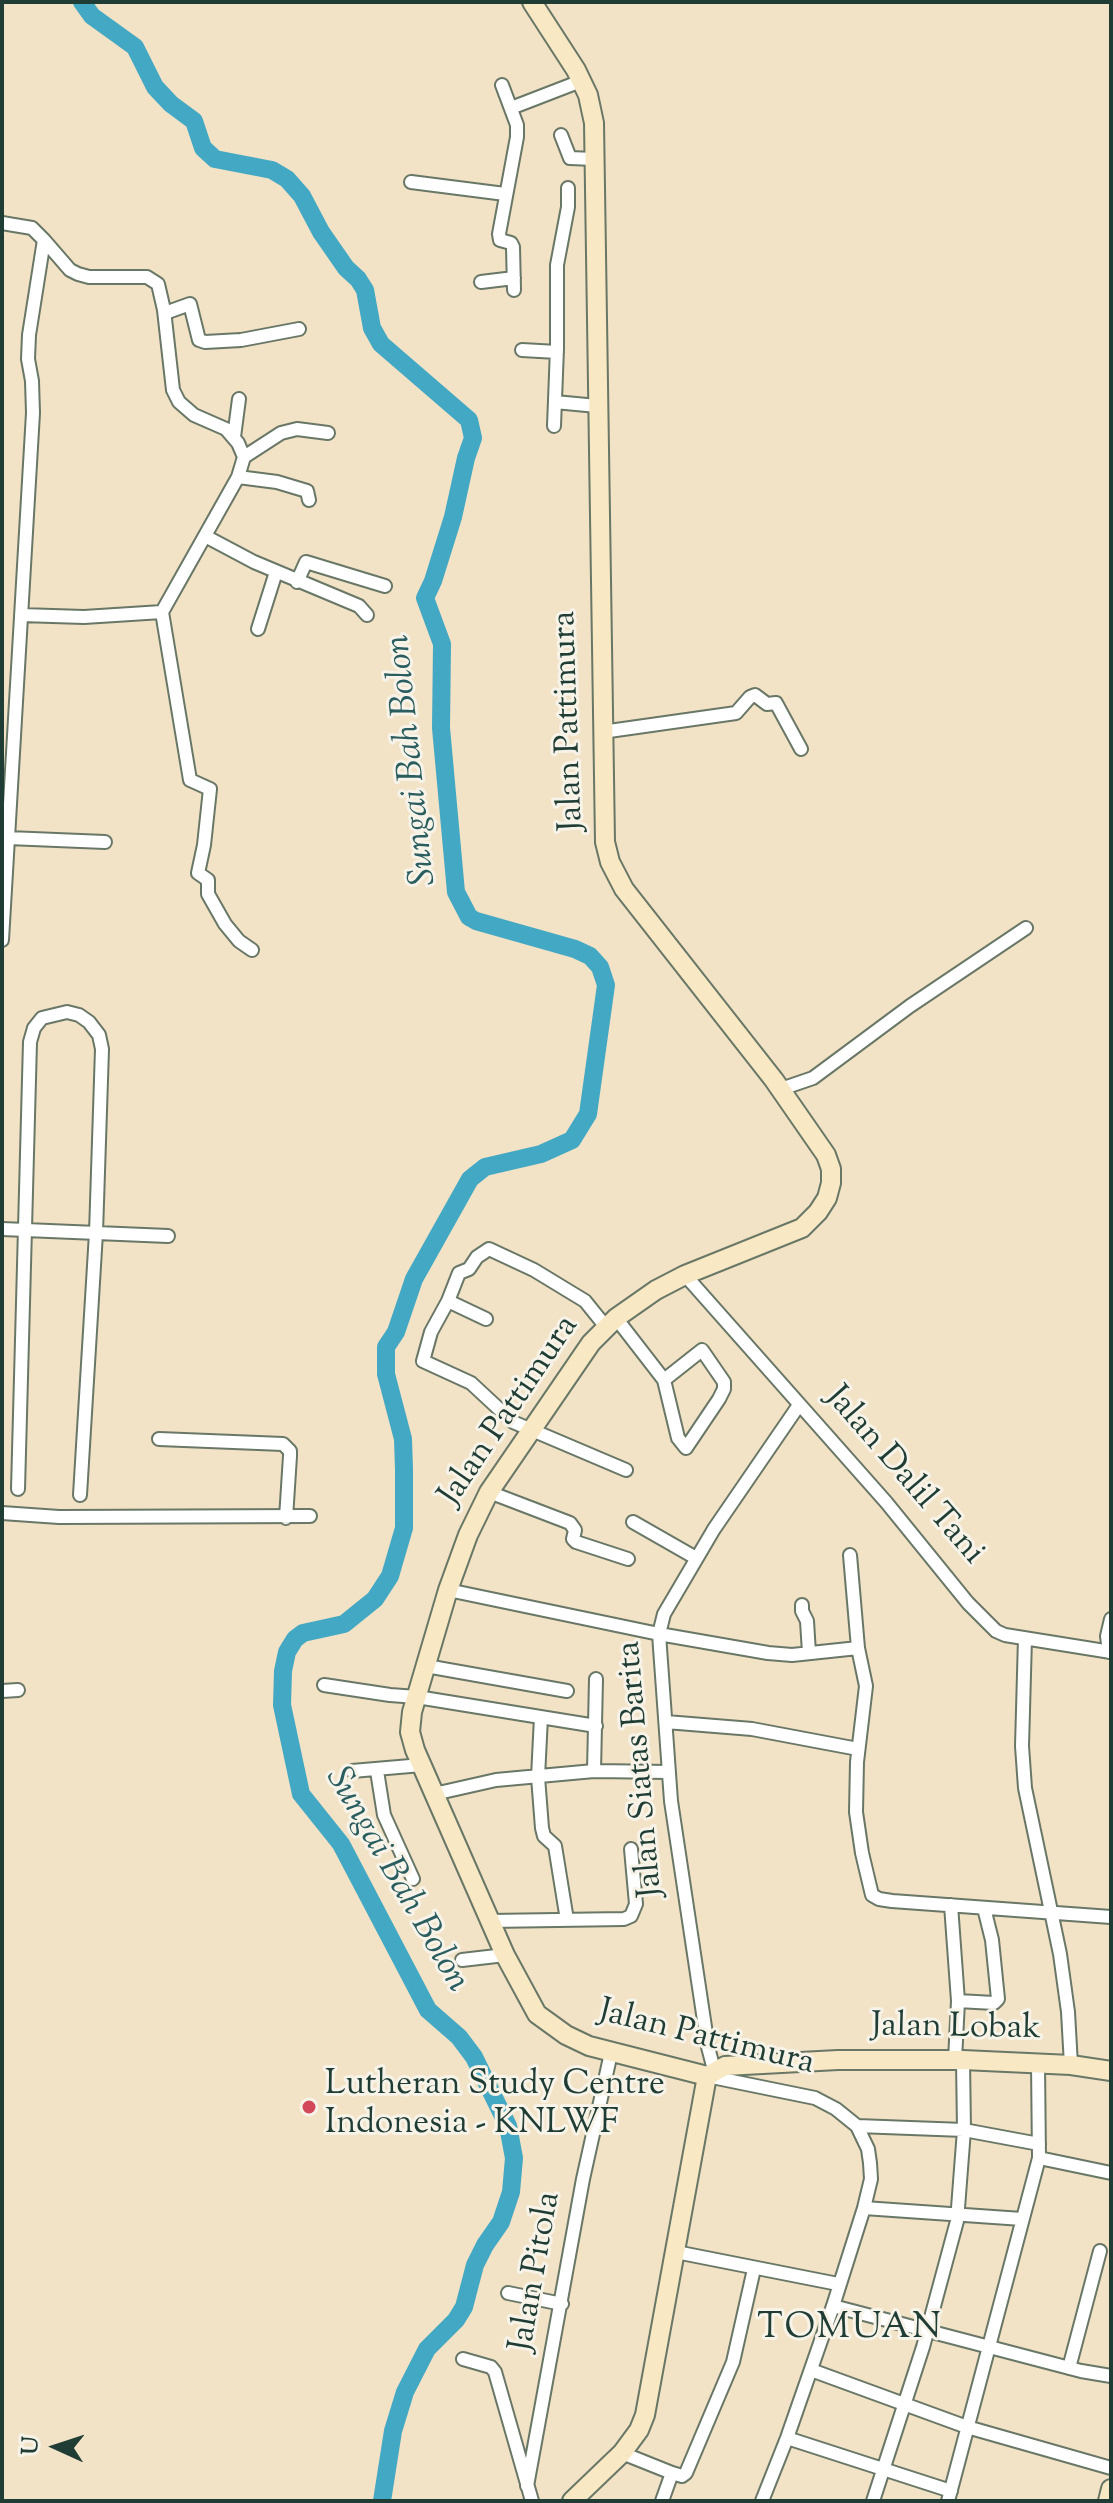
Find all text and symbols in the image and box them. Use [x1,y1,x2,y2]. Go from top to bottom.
street label: Jalan Pattimura [547,610,595,832]
water label: Sungai Bah Bolon [379,632,449,888]
street label: Jalan Pattimura [432,1309,590,1515]
street label: Jalan Dalil Tani [815,1380,991,1574]
street label: Jalan Siatas Barita [611,1639,675,1899]
water label: Sungai Bah Bolon [313,1761,477,2001]
street label: Jalan Pattimura [594,1994,818,2086]
street label: Jalan Lobak [871,2008,1041,2052]
place label: Lutheran Study Centre Indonesia - KNLWF [325,2067,665,2146]
marker: Lutheran Study Centre Indonesia - KNLWF [300,2098,318,2116]
street label: Jalan Pitola [504,2189,572,2355]
district label: TOMUAN [757,2309,943,2353]
north arrow [16,2407,96,2487]
text: U [16,2436,48,2456]

